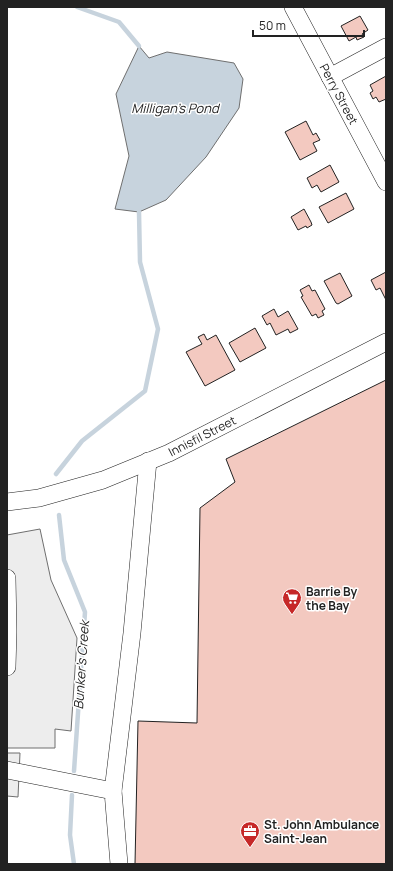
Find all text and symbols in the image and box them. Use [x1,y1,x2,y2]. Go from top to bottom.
scale bar [253,12,364,38]
text: 50 m [259,17,286,34]
street label: Perry Street [316,61,362,128]
water label: Milligan's Pond [131,99,221,117]
street label: Innisfil Street [165,412,239,460]
place label: Barrie By the Bay [306,583,358,614]
supermarket icon: Barrie By the Bay [281,587,303,615]
water label: Bunker's Creek [69,618,93,710]
place label: St. John Ambulance Saint-Jean [264,816,379,847]
office icon: St. John Ambulance Saint-Jean [239,820,261,848]

